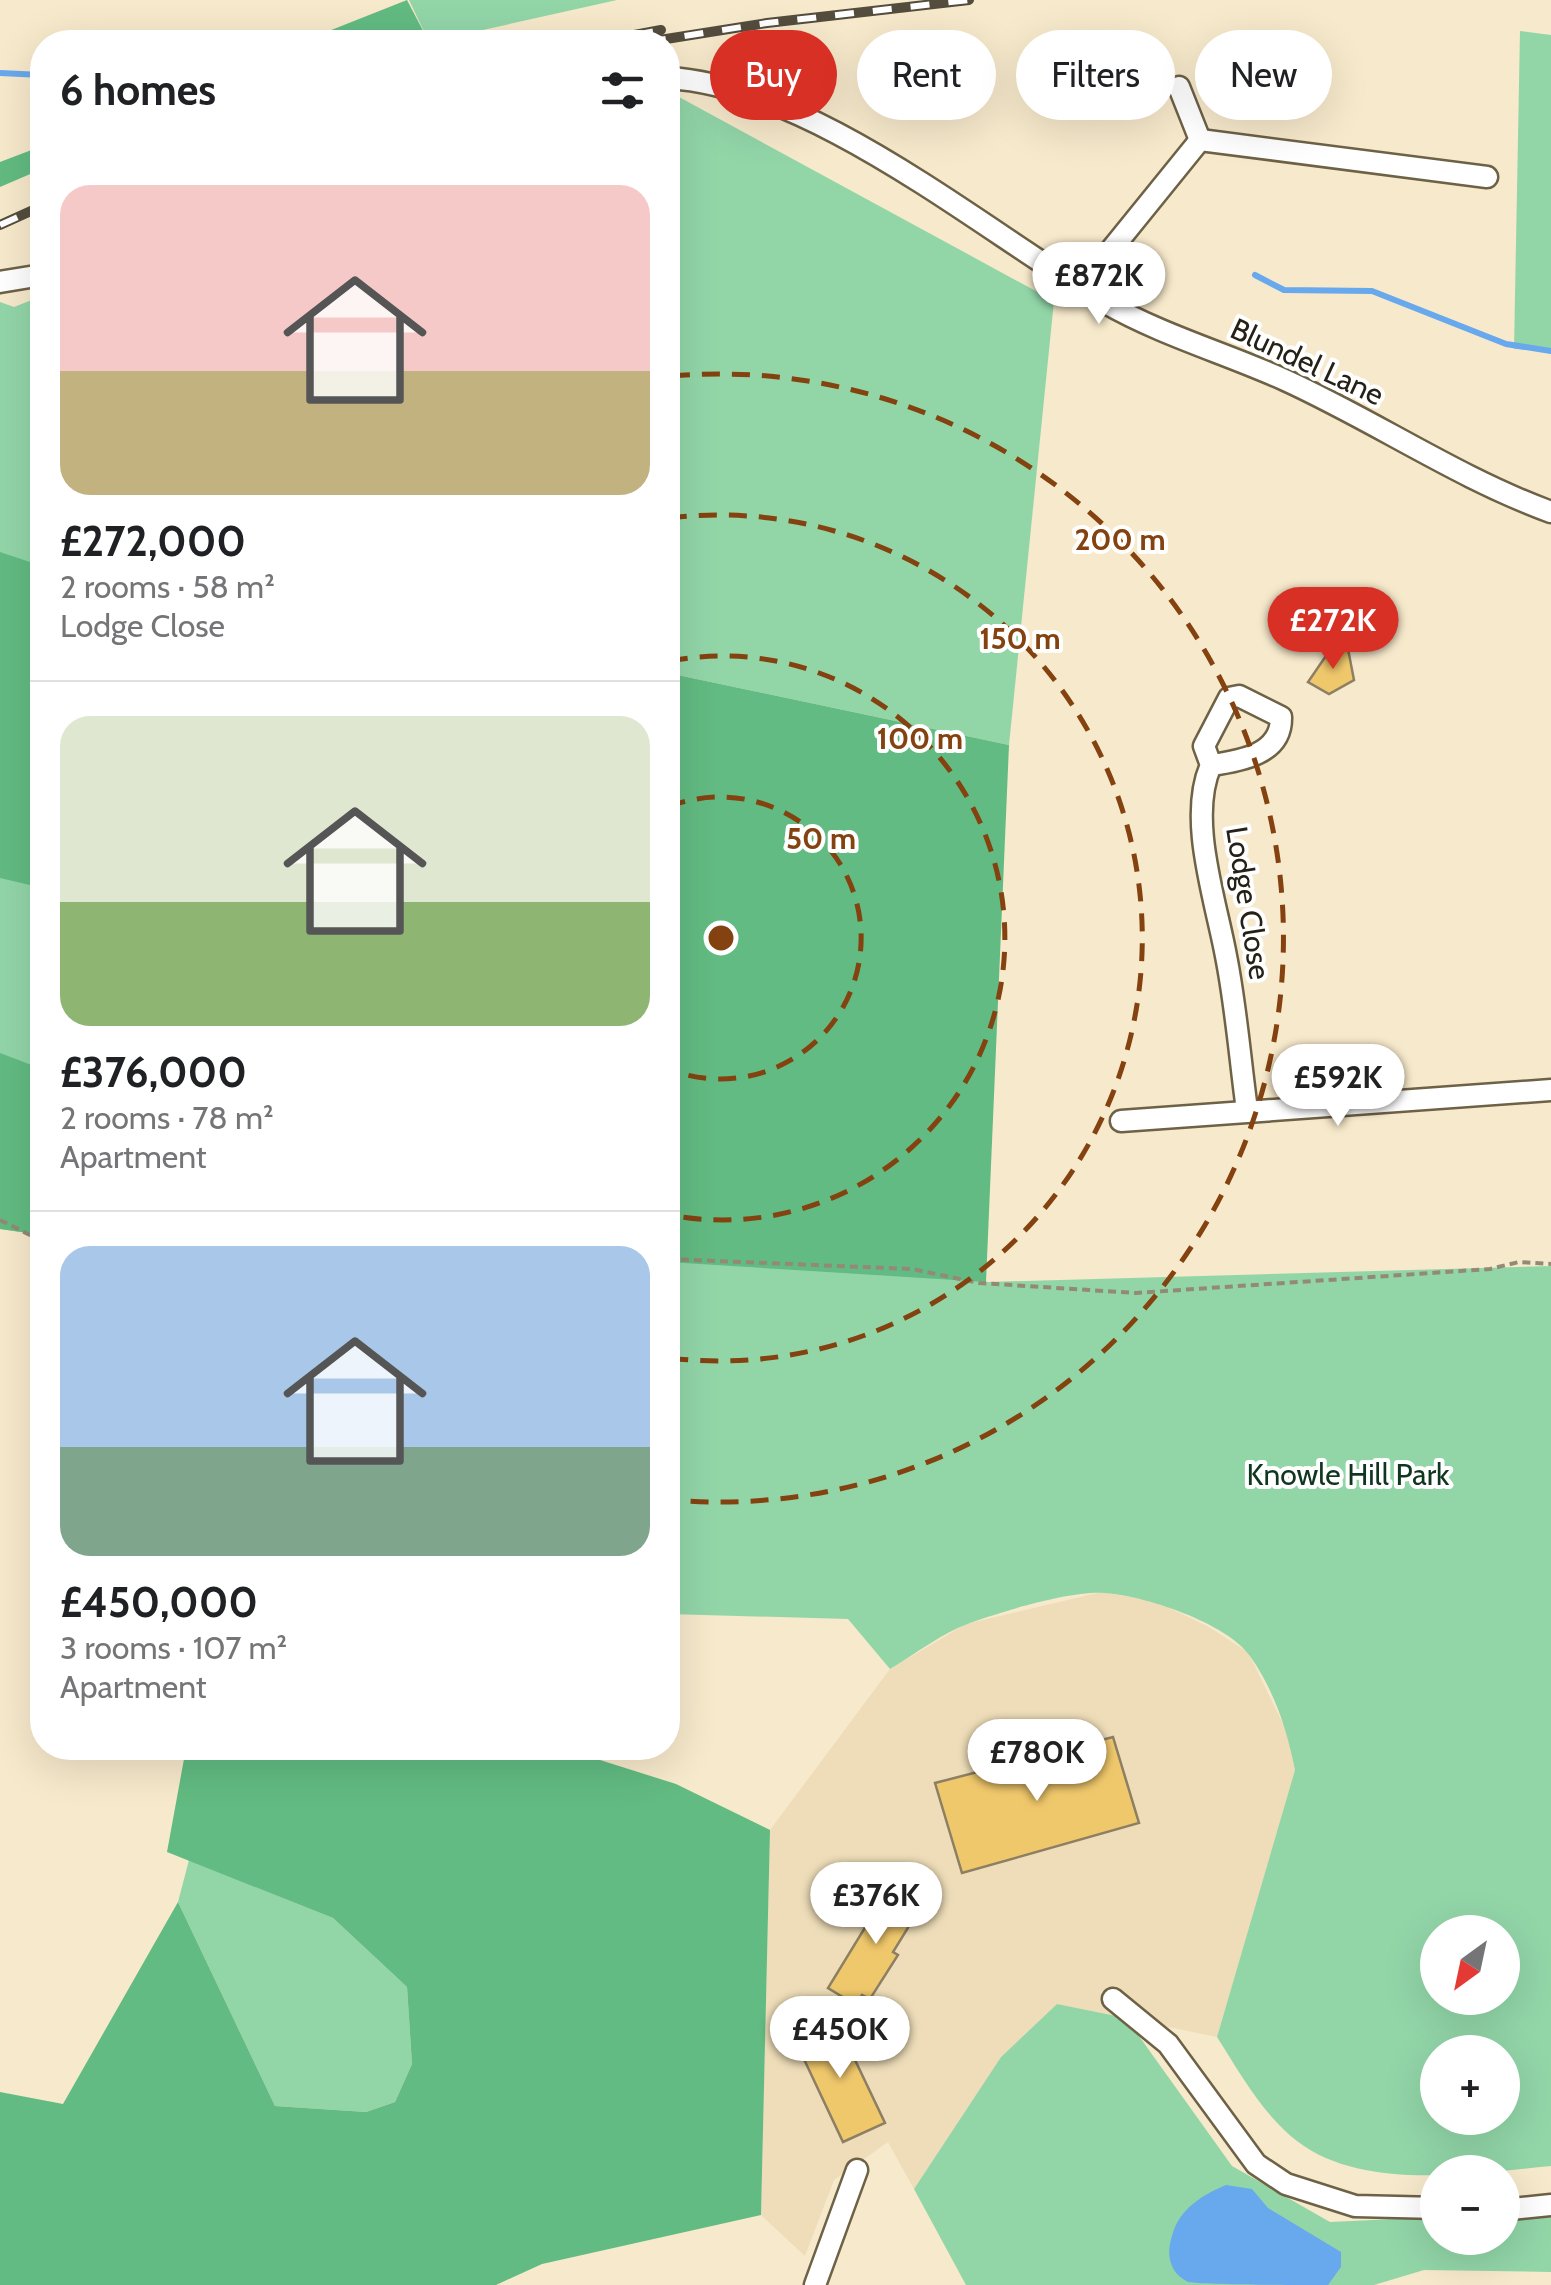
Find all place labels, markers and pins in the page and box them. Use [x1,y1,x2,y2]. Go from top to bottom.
pin: £872K [1029,242,1169,327]
pin: £272K [1263,587,1403,672]
centre of rings [703,920,739,956]
pin: £592K [1268,1044,1408,1129]
pin: £780K [967,1719,1107,1804]
pin: £376K [806,1862,946,1947]
pin: £450K [770,1996,910,2081]

